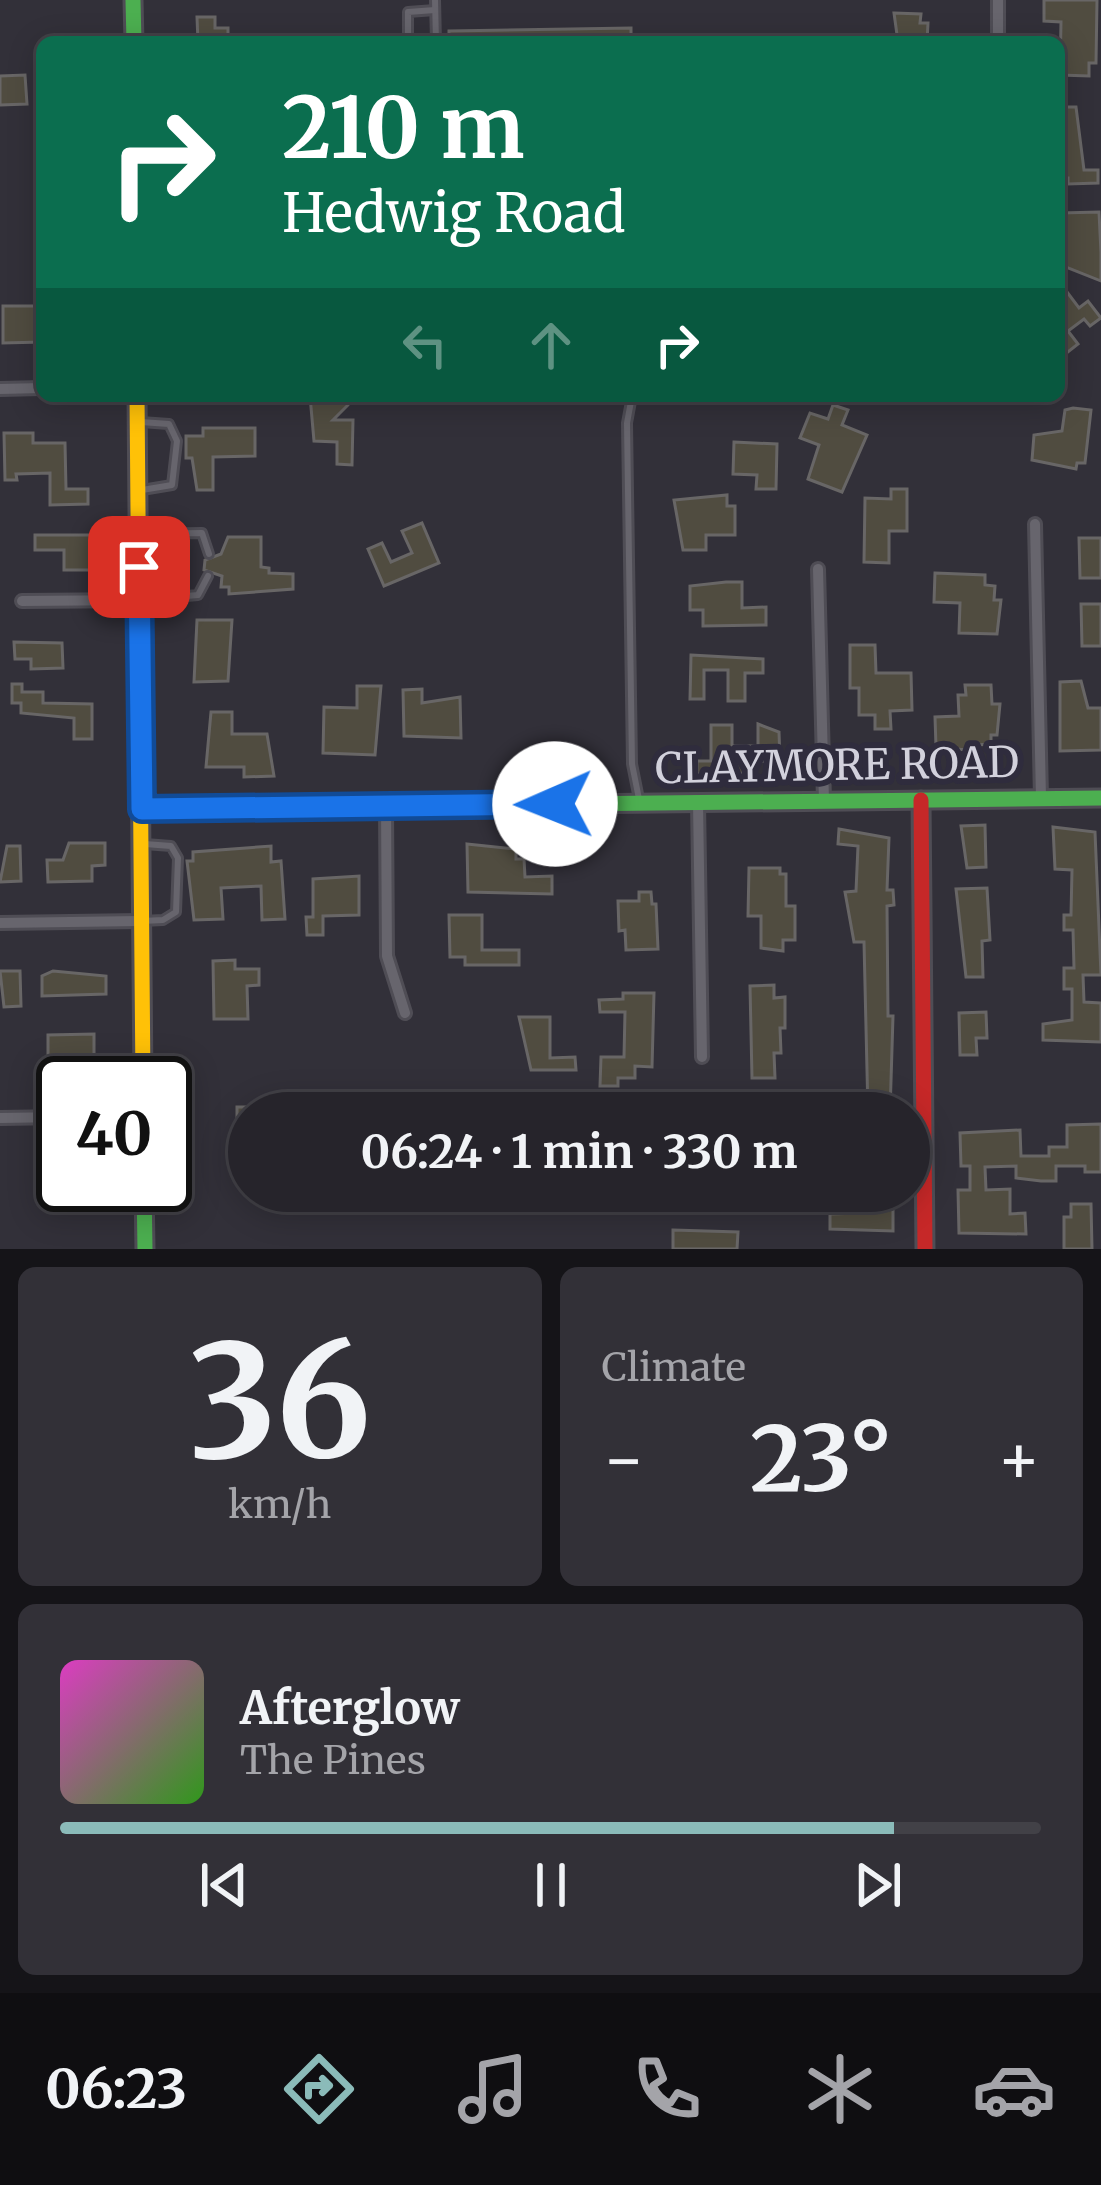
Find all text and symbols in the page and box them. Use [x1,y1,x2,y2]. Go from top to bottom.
text: 210 m [282,75,525,181]
icon: right [84,84,240,240]
text: Hedwig Road [282,179,625,247]
icon: left [392,312,458,378]
icon: ahead [518,312,584,378]
icon: right [644,312,710,378]
pin [88,516,190,618]
icon: arrive [106,534,172,600]
street label: CLAYMORE ROAD [655,736,1019,794]
position arrow [492,741,618,867]
speed limit sign: 40 [36,1056,192,1212]
text: 06:24 · 1 min · 330 m [361,1124,797,1180]
text: 36 [188,1303,371,1500]
text: Climate [602,1343,746,1392]
text: 23° [750,1402,893,1516]
text: − [602,1418,646,1501]
text: + [997,1418,1041,1501]
text: km/h [228,1480,331,1529]
text: Afterglow [240,1680,460,1736]
text: The Pines [240,1736,426,1785]
icon: previous [191,1852,257,1918]
icon: pause [518,1852,584,1918]
icon: next [845,1852,911,1918]
icon: directions [277,2047,361,2131]
icon: music [451,2047,535,2131]
icon: phone [625,2047,709,2131]
icon: climate [798,2047,882,2131]
icon: car [972,2047,1056,2131]
text: 06:23 [45,2055,187,2123]

